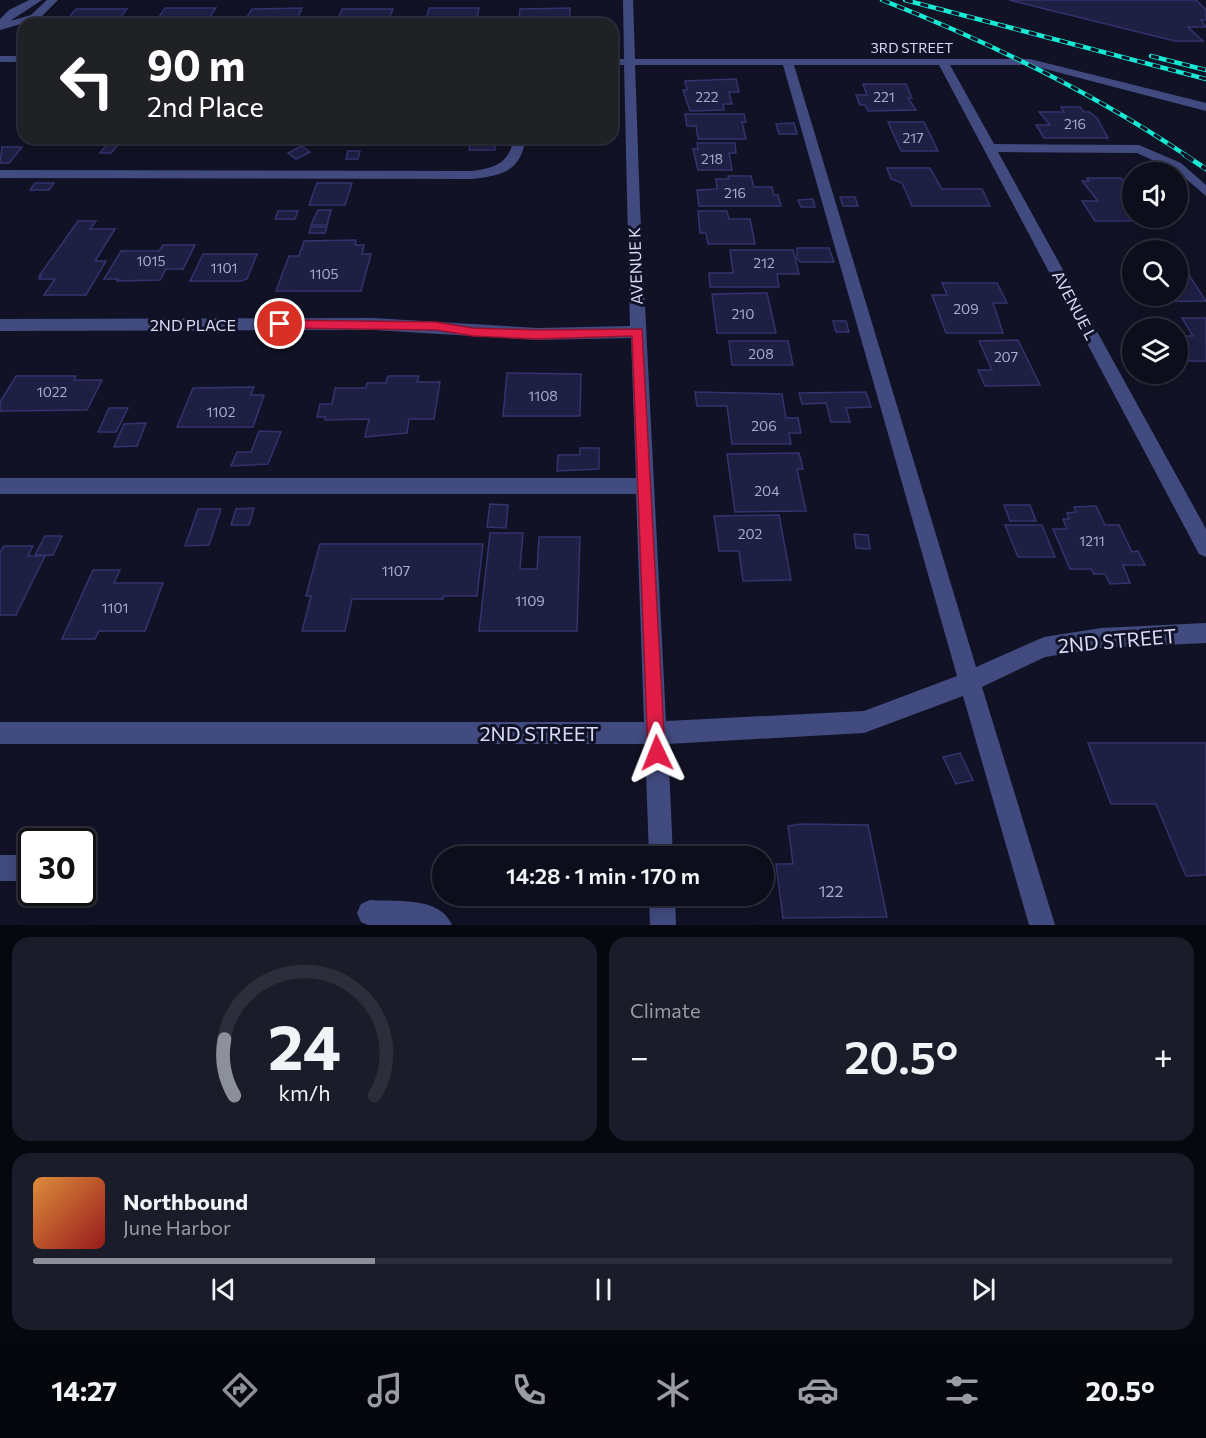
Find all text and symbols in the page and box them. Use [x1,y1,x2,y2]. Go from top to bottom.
text: 90 m [147,38,246,90]
street label: 3RD STREET [871,39,953,56]
icon: left [48,42,126,120]
house number: 222 [695,88,719,105]
house number: 221 [873,88,895,105]
text: 2nd Place [147,90,264,123]
house number: 216 [1064,115,1086,132]
house number: 217 [902,129,924,146]
house number: 218 [701,150,723,167]
map controls [1122,162,1188,384]
button: sound [1122,162,1188,228]
house number: 216 [724,184,746,201]
street label: AVENUE K [624,227,646,305]
button: search [1122,240,1188,306]
house number: 1015 [136,252,166,269]
house number: 212 [753,254,775,271]
house number: 1101 [210,259,238,276]
house number: 1105 [309,265,339,282]
street label: AVENUE L [1049,267,1101,343]
pin [254,298,305,349]
house number: 209 [953,300,979,317]
house number: 210 [732,305,754,322]
icon: arrive [263,307,296,340]
street label: 2ND PLACE [150,315,236,334]
button: layers [1122,318,1188,384]
house number: 208 [748,345,774,362]
house number: 207 [994,348,1018,365]
house number: 1022 [37,383,68,400]
house number: 1108 [528,387,558,404]
house number: 1102 [207,403,236,420]
house number: 206 [751,417,777,434]
house number: 204 [754,482,780,499]
house number: 202 [738,525,763,542]
house number: 1211 [1079,532,1105,549]
house number: 1107 [382,562,410,579]
house number: 1109 [515,592,545,609]
house number: 1101 [101,599,129,616]
street label: 2ND STREET [1057,623,1177,657]
street label: 2ND STREET [480,721,599,745]
position arrow [625,721,689,785]
speed limit sign: 30 [18,828,96,906]
text: 14:28 · 1 min · 170 m [506,862,700,889]
house number: 122 [819,881,843,900]
text: Climate [630,998,700,1022]
text: 24 [268,1007,341,1083]
text: 20.5° [844,1028,958,1083]
text: − [630,1035,649,1076]
text: + [1154,1035,1173,1076]
text: km/h [278,1079,331,1105]
text: Northbound [123,1188,248,1215]
text: June Harbor [123,1215,231,1239]
icon: previous [207,1273,240,1306]
icon: pause [587,1273,620,1306]
icon: next [967,1273,1000,1306]
icon: directions [219,1369,261,1411]
icon: music [364,1369,406,1411]
icon: phone [508,1369,550,1411]
icon: climate [652,1369,694,1411]
icon: car [797,1369,839,1411]
icon: filters [941,1369,983,1411]
text: 14:27 [51,1374,117,1407]
text: 20.5° [1085,1374,1155,1407]

